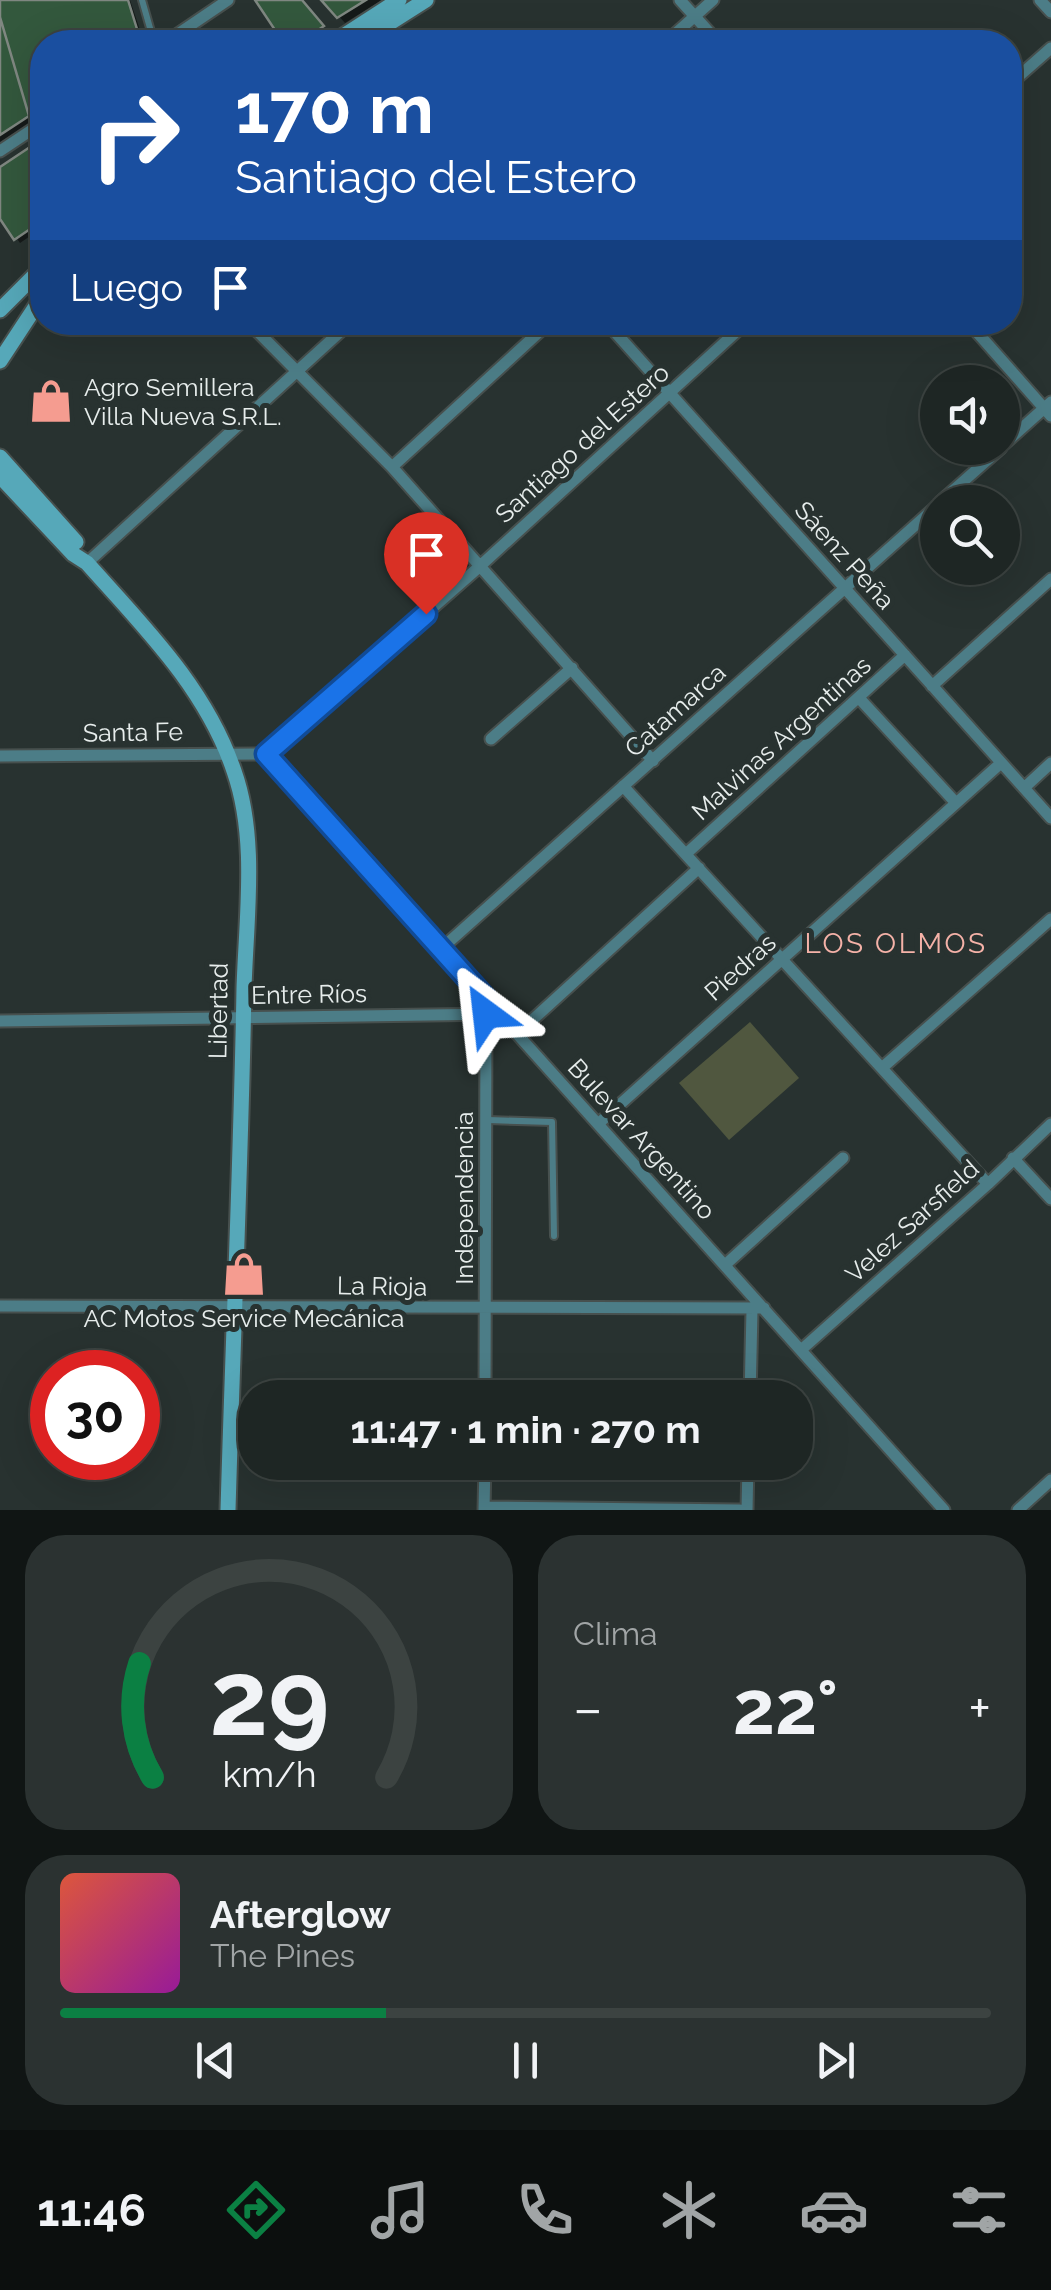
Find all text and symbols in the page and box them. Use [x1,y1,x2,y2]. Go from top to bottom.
text: 170 m [235,67,434,149]
icon: right [70,70,200,200]
text: Santiago del Estero [235,151,637,204]
icon: arrive [203,260,258,315]
text: Luego [70,265,183,310]
street label: Santiago del Estero [489,357,675,529]
map controls [920,365,1020,585]
button: sound [920,365,1020,465]
place label: Agro Semillera Villa Nueva S.R.L. [84,372,282,431]
shop icon: Agro Semillera Villa Nueva S.R.L. [27,377,75,425]
button: search [920,485,1020,585]
street label: Sáenz Peña [789,495,901,615]
pin [384,512,469,615]
icon: arrive [399,527,454,582]
street label: Malvinas Argentinas [685,650,877,826]
street label: Catamarca [619,657,731,763]
street label: Santa Fe [83,716,183,748]
street label: Piedras [698,927,782,1007]
district label: LOS OLMOS [804,927,988,960]
position arrow [434,962,538,1066]
street label: Libertad [202,963,234,1059]
street label: Entre Ríos [251,978,367,1010]
street label: Bulevar Argentino [562,1052,722,1226]
street label: Independencia [449,1111,479,1285]
street label: Velez Sarsfield [839,1153,985,1289]
shop icon: AC Motos Service Mecánica [220,1250,268,1298]
street label: La Rioja [337,1270,427,1302]
place label: AC Motos Service Mecánica [84,1303,404,1333]
speed limit sign: 30 [30,1350,160,1480]
text: 11:47 · 1 min · 270 m [350,1407,701,1452]
text: Clima [573,1615,657,1652]
text: 29 [209,1637,329,1759]
text: 22° [733,1663,838,1752]
text: − [573,1676,603,1741]
text: + [968,1676,991,1741]
text: km/h [222,1753,316,1795]
text: Afterglow [210,1892,391,1937]
text: The Pines [210,1937,355,1974]
icon: previous [188,2033,243,2088]
icon: pause [498,2033,553,2088]
icon: next [808,2033,863,2088]
icon: directions [221,2175,291,2245]
icon: music [365,2175,435,2245]
icon: phone [510,2175,580,2245]
icon: climate [654,2175,724,2245]
icon: car [799,2175,869,2245]
icon: filters [944,2175,1014,2245]
text: 11:46 [37,2184,146,2237]

